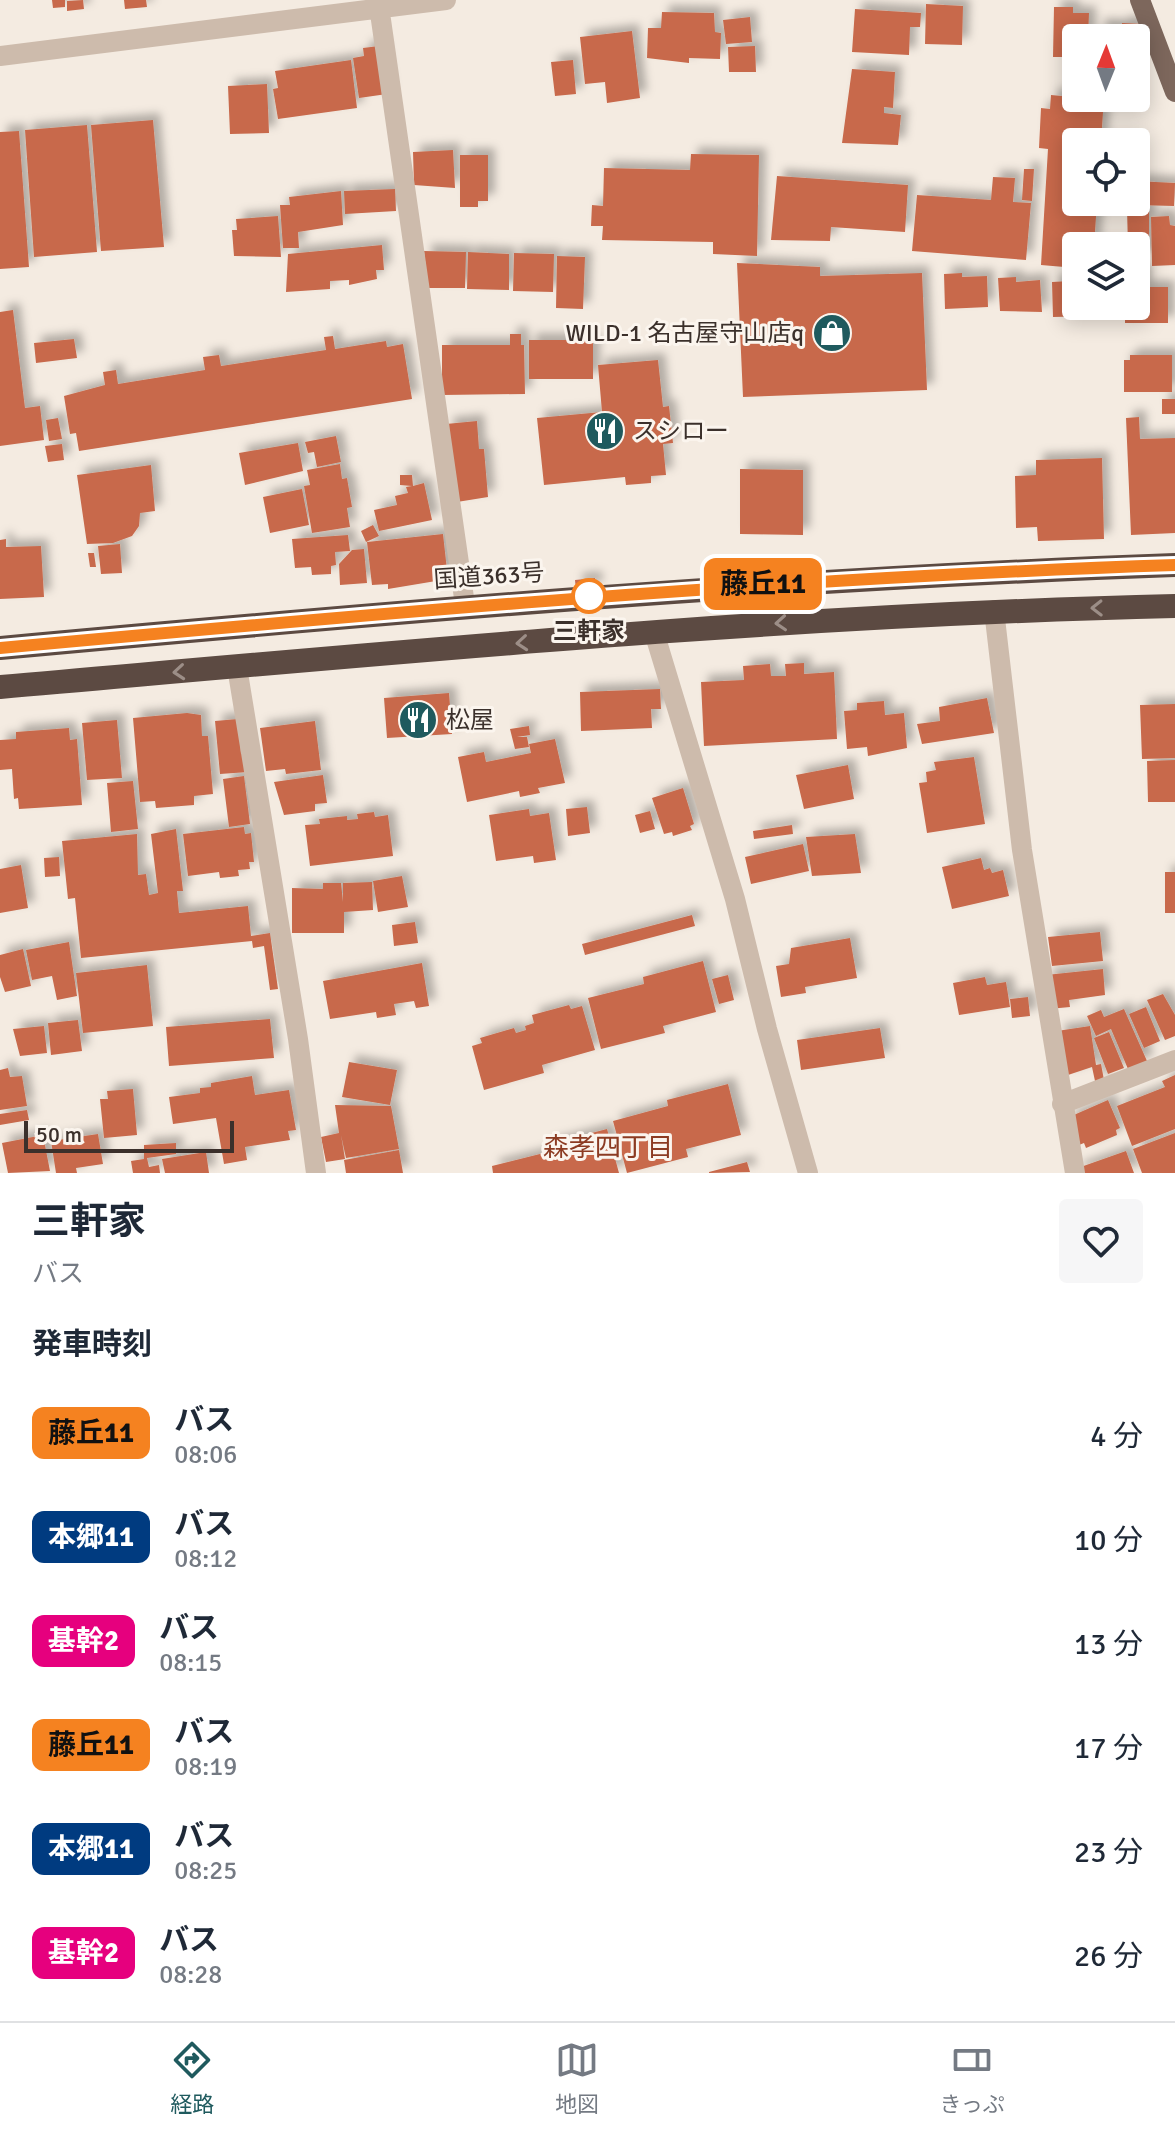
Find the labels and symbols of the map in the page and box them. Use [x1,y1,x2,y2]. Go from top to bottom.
north arrow [1062,24,1150,112]
shop icon: WILD-1 名古屋守山店q [811,312,853,354]
place label: WILD-1 名古屋守山店q [565,318,804,348]
restaurant icon: スシロー [584,410,626,452]
place label: スシロー [633,416,729,446]
street label: 国道363号 [433,557,545,595]
line badge: 藤丘11 [707,558,819,610]
marker: 三軒家 [572,579,606,613]
one-way arrow [1090,599,1103,617]
one-way arrow [774,615,787,632]
place label: 三軒家 [553,616,625,646]
one-way arrow [515,634,528,651]
one-way arrow [172,663,185,680]
restaurant icon: 松屋 [397,699,439,741]
place label: 松屋 [446,705,494,735]
scale bar [24,1117,234,1153]
district label: 森孝四丁目 [543,1132,673,1164]

